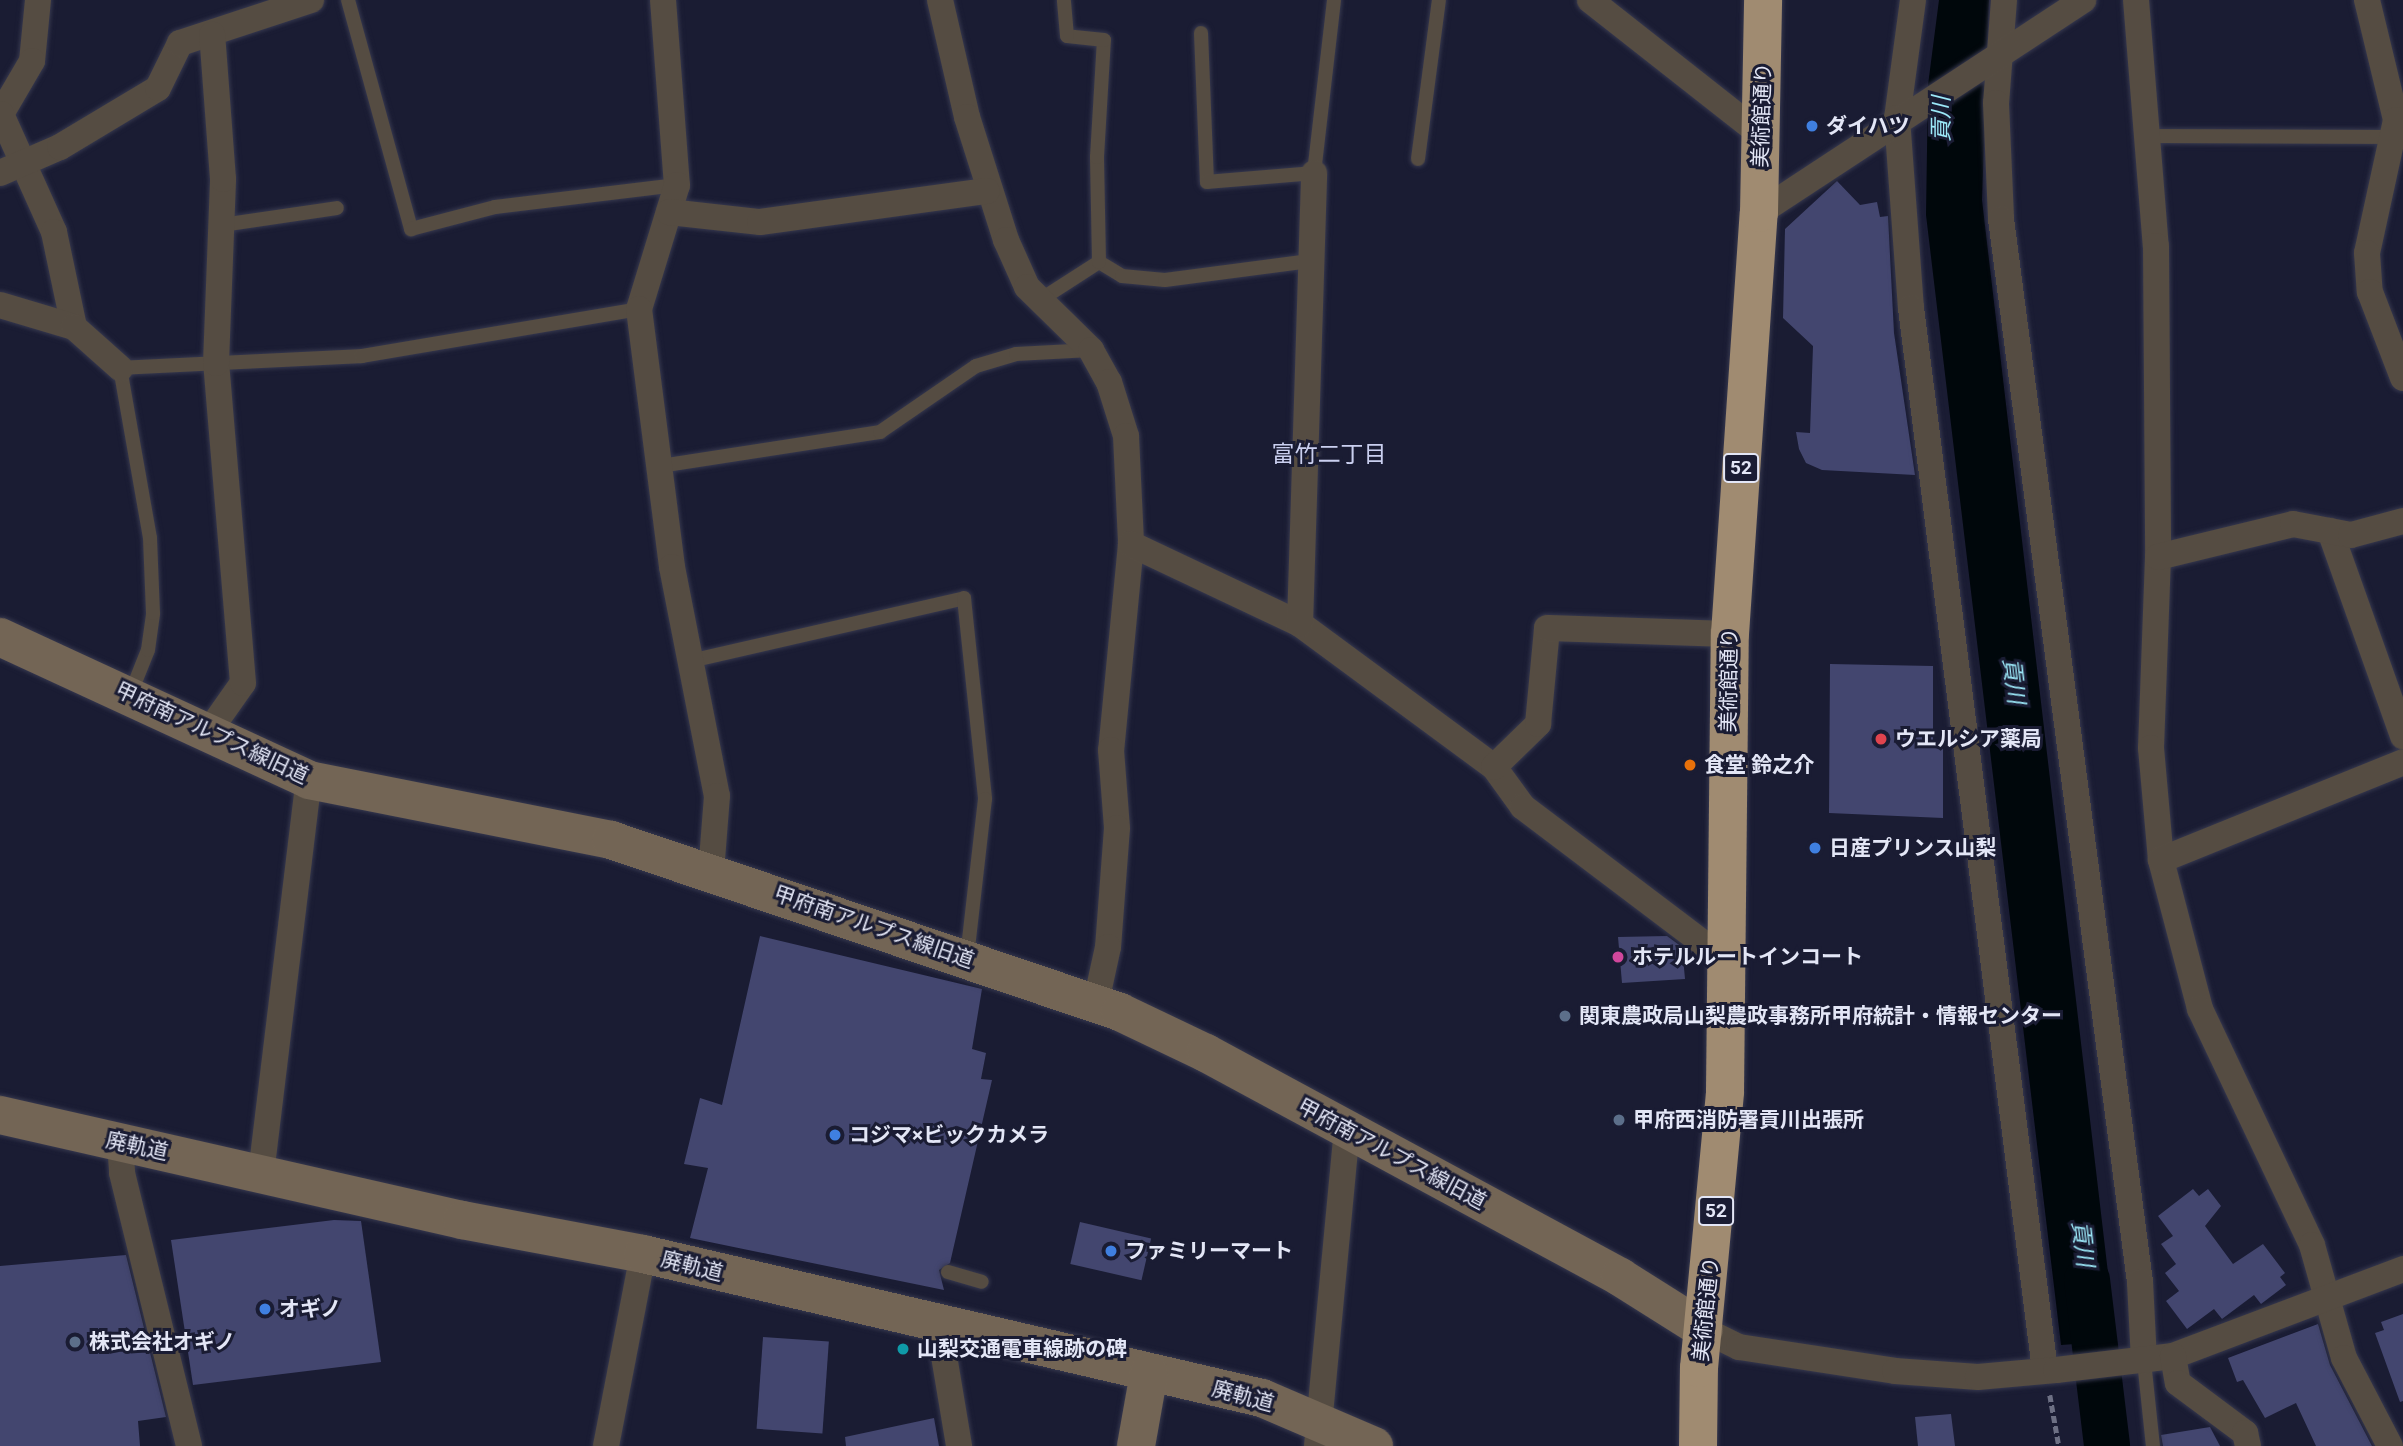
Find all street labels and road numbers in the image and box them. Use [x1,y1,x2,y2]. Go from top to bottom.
street label: 美術館通り [1748,62,1776,168]
road number: 52 [1722,453,1760,484]
street label: 美術館通り [1715,627,1743,733]
street label: 甲府南アルプス線旧道 [112,677,312,789]
street label: 甲府南アルプス線旧道 [771,881,977,973]
street label: 甲府南アルプス線旧道 [1293,1094,1491,1214]
street label: 廃軌道 [104,1127,170,1165]
road number: 52 [1697,1196,1735,1226]
street label: 廃軌道 [658,1246,726,1286]
street label: 美術館通り [1688,1255,1724,1363]
street label: 廃軌道 [1209,1376,1277,1416]

